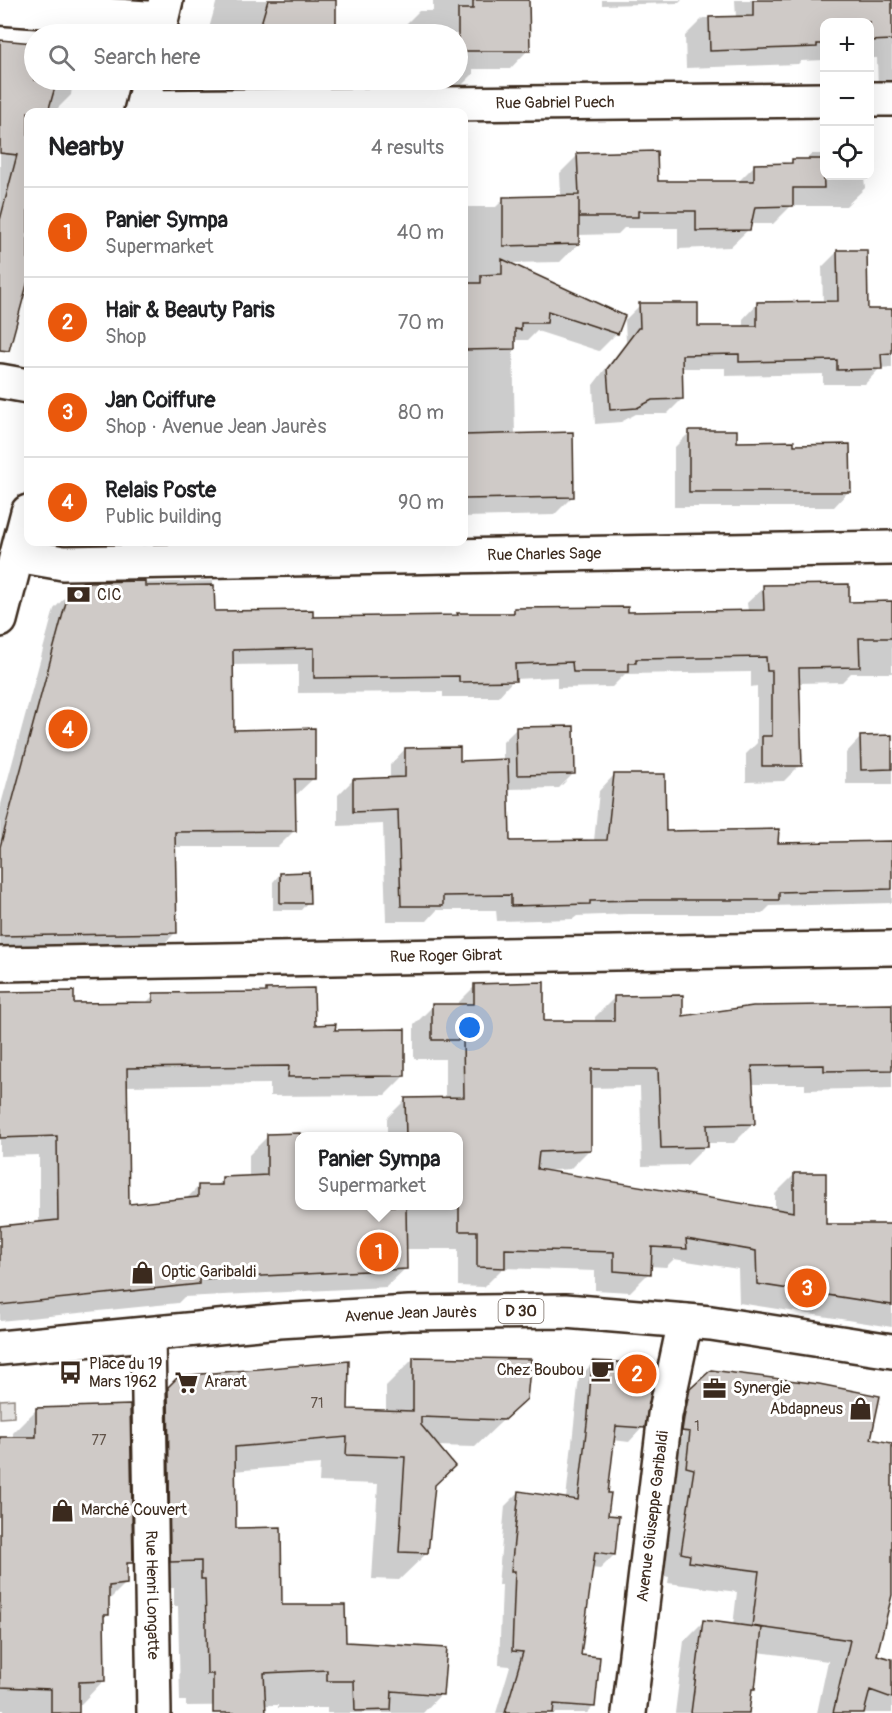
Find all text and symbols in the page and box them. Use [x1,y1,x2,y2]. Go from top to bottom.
map controls [820,18,874,180]
button: + [820,18,874,72]
search box [24,24,468,90]
icon: search [45,41,78,74]
text: Search here [93,43,200,71]
button: − [820,72,874,126]
street label: Rue Gabriel Puech [495,92,614,113]
button: locate [820,126,874,180]
text: Nearby [48,131,124,163]
text: 4 results [371,135,444,160]
text: Panier Sympa [105,206,228,234]
text: 1 [64,220,71,245]
text: 40 m [397,220,444,245]
text: Supermarket [105,234,214,259]
text: Hair & Beauty Paris [105,296,275,324]
text: 2 [62,310,73,335]
text: 70 m [398,310,444,335]
text: Shop [105,324,146,349]
text: Jan Coiffure [105,386,215,414]
text: 3 [62,400,73,425]
text: 80 m [398,400,444,425]
text: Shop · Avenue Jean Jaurès [105,414,326,439]
text: Relais Poste [105,476,216,504]
text: 4 [62,490,73,515]
text: 90 m [398,490,444,515]
text: Public building [105,504,221,529]
street label: Rue Charles Sage [487,543,602,565]
bank icon: CIC [66,582,92,608]
place label: CIC [97,585,121,605]
pin: 4 [48,706,88,752]
street label: Rue Roger Gibrat [390,945,503,967]
your location [455,1013,484,1042]
popup [295,1132,463,1210]
text: Panier Sympa [317,1145,441,1173]
text: Supermarket [317,1173,426,1198]
pin: 1 [360,1230,398,1274]
shop icon: Optic Garibaldi [130,1259,156,1285]
place label: Optic Garibaldi [161,1262,256,1282]
pin: 3 [788,1266,826,1310]
road number: D 30 [498,1299,544,1323]
street label: Avenue Jean Jaurès [344,1302,477,1327]
pin: 2 [618,1352,656,1396]
place label: Place du 19 Mars 1962 [89,1354,162,1392]
cafe icon: Chez Boubou [589,1357,615,1383]
bus stop icon: Place du 19 Mars 1962 [58,1360,84,1386]
place label: Chez Boubou [497,1360,584,1380]
supermarket icon: Ararat [173,1369,199,1395]
place label: Ararat [204,1372,247,1392]
office icon: Synergie [702,1375,728,1401]
place label: Synergie [733,1378,791,1398]
house number: 71 [311,1395,323,1412]
shop icon: Abdapneus [848,1396,874,1422]
place label: Abdapneus [770,1399,843,1419]
house number: 1 [694,1418,700,1435]
street label: Avenue Giuseppe Garibaldi [632,1430,673,1603]
house number: 77 [92,1432,107,1449]
shop icon: Marché Couvert [50,1497,76,1523]
place label: Marché Couvert [81,1500,188,1520]
street label: Rue Henri Longatte [141,1530,163,1660]

